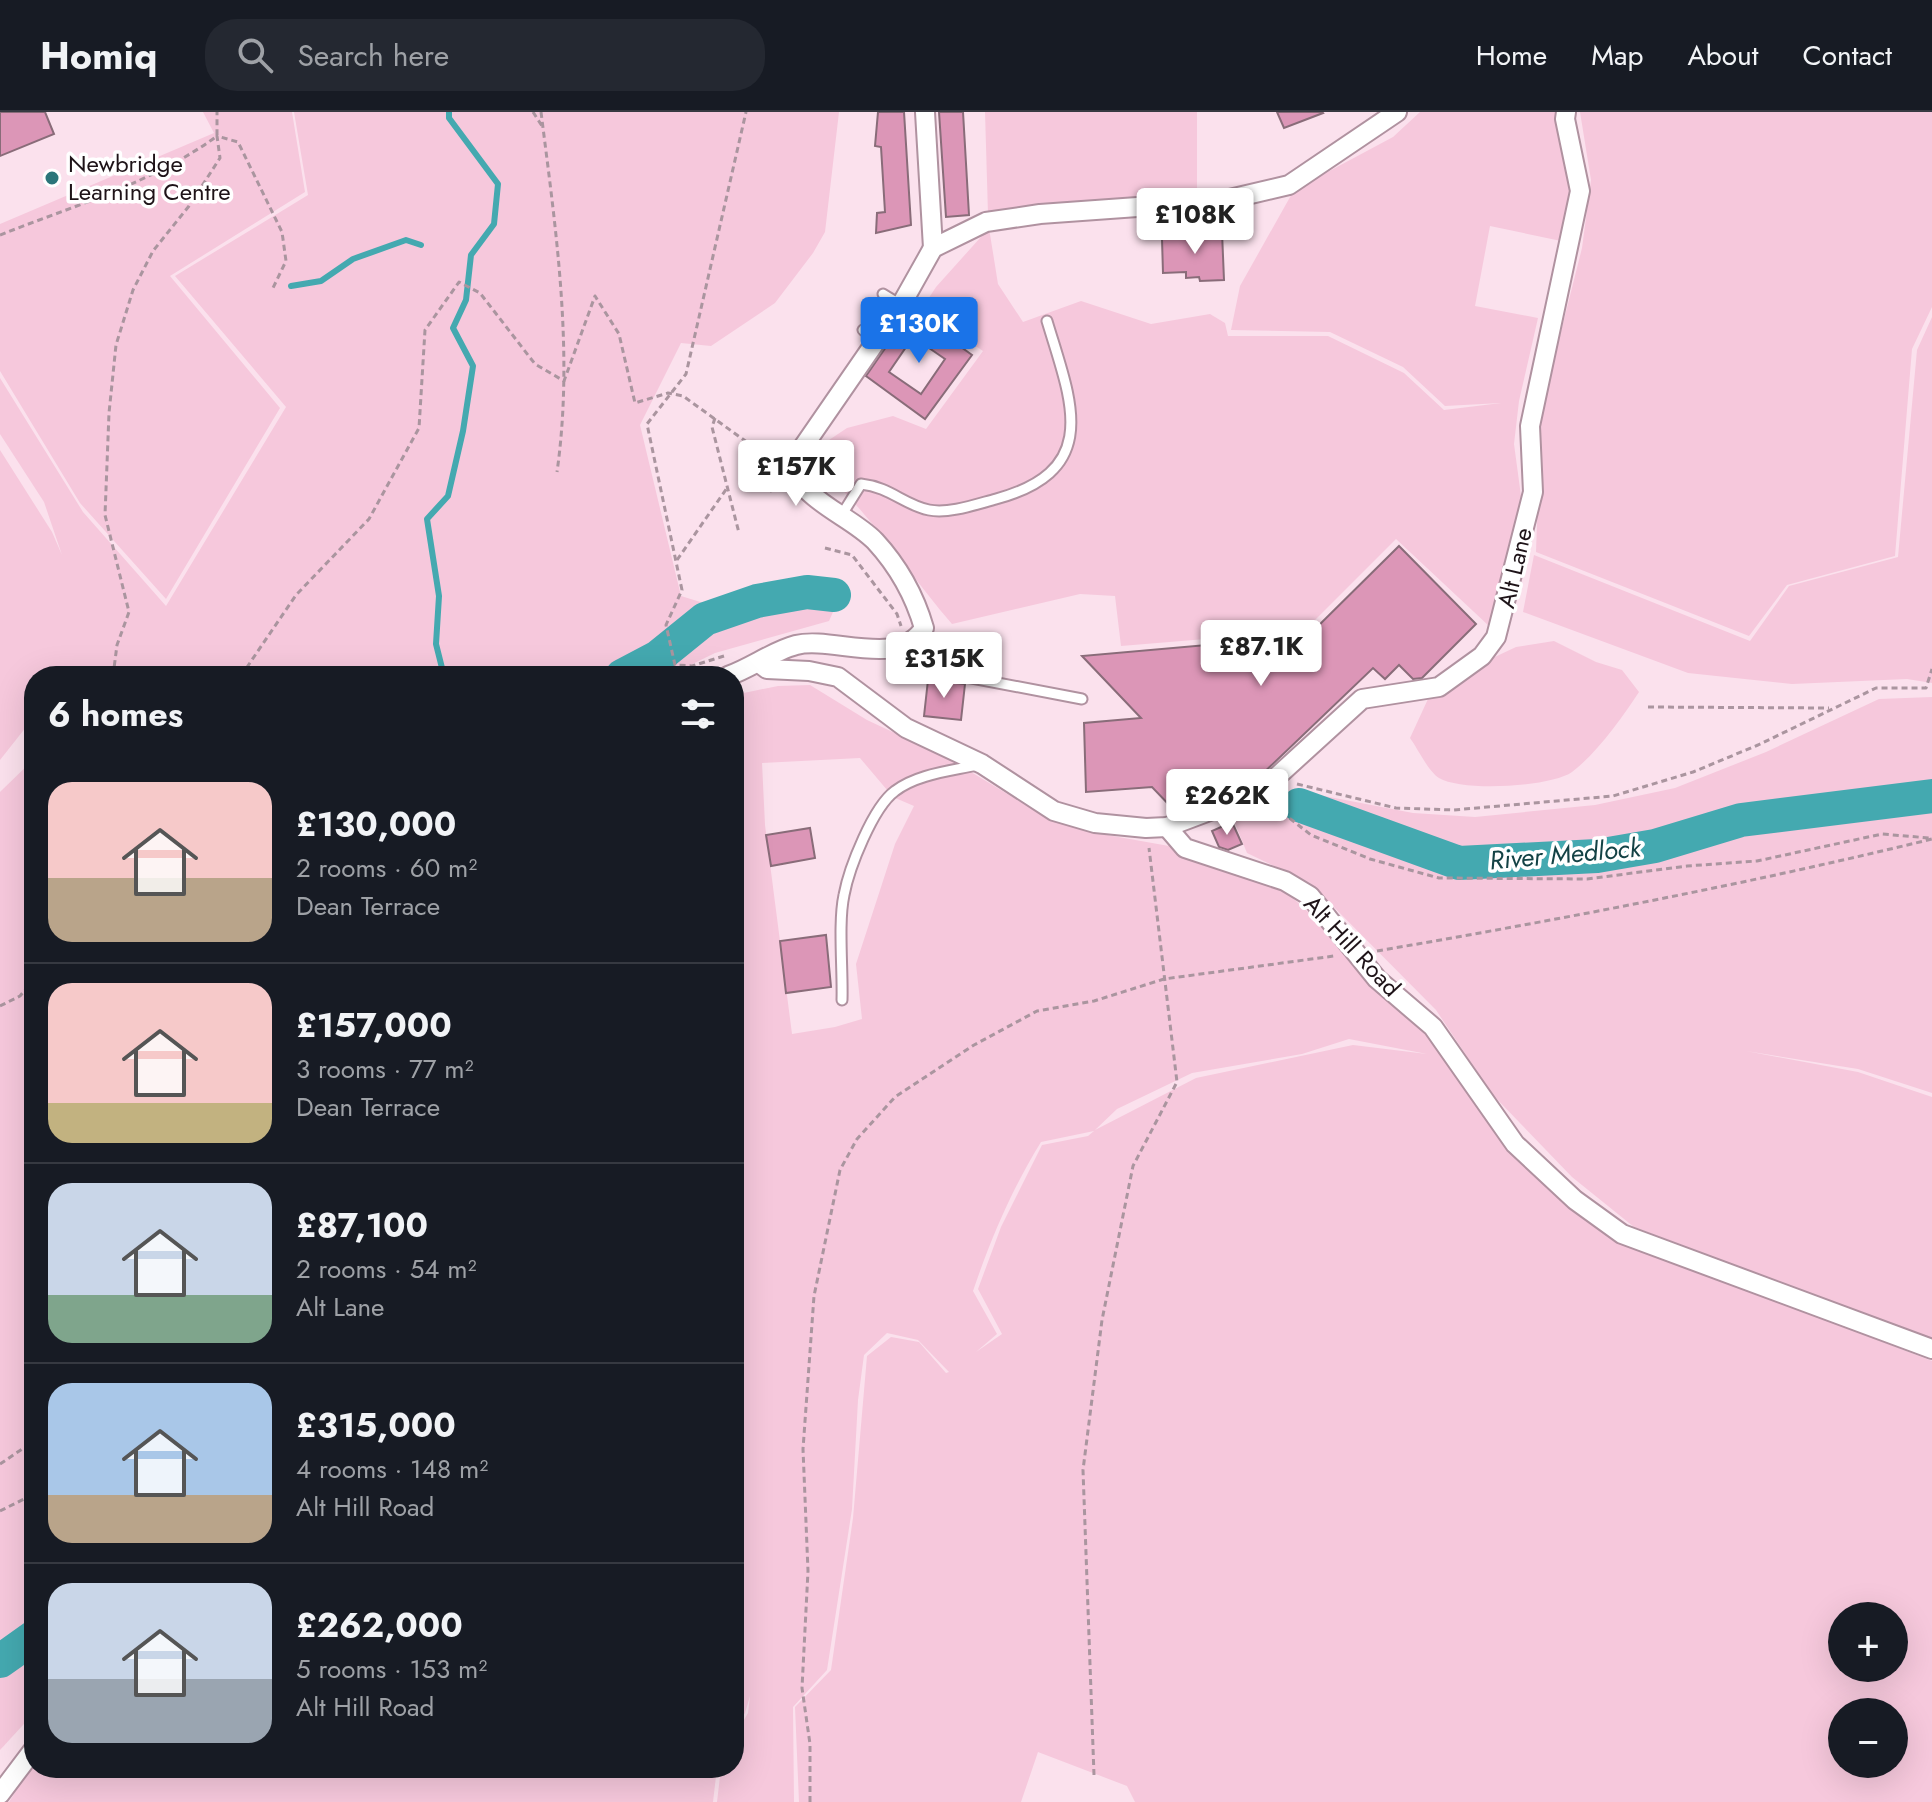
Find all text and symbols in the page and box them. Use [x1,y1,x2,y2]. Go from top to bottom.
search box [205,19,765,91]
text: Homiq [40,28,157,83]
icon: search [233,33,277,77]
text: Search here [297,34,449,77]
text: Home [1476,35,1547,76]
text: Map [1591,35,1643,76]
text: About [1687,35,1759,76]
text: Contact [1803,35,1892,76]
place label: Newbridge Learning Centre [68,146,231,209]
marker: Newbridge Learning Centre [43,169,61,187]
pin: £108K [1139,188,1251,256]
text: £108K [1155,195,1235,233]
pin: £130K [863,297,975,365]
text: £130K [879,304,959,342]
pin: £157K [740,440,852,508]
text: £157K [756,447,836,485]
street label: Alt Lane [1488,524,1541,612]
pin: £87.1K [1196,620,1326,688]
text: £87.1K [1219,627,1303,665]
pin: £315K [888,632,1000,700]
text: £315K [904,639,984,677]
text: 6 homes [48,690,183,739]
icon: filters [676,692,720,736]
pin: £262K [1171,769,1283,837]
text: £262K [1184,776,1270,814]
text: £130,000 [296,800,456,849]
icon: home [112,814,208,910]
water label: River Medlock [1488,828,1644,880]
text: 2 rooms · 60 m² [296,849,477,887]
text: Dean Terrace [296,887,440,925]
street label: Alt Hill Road [1296,887,1409,1004]
text: £157,000 [296,1001,452,1050]
icon: home [112,1015,208,1111]
text: 3 rooms · 77 m² [296,1050,473,1088]
text: Dean Terrace [296,1088,440,1126]
text: £87,100 [296,1201,428,1250]
icon: home [112,1215,208,1311]
text: 2 rooms · 54 m² [296,1250,477,1288]
text: Alt Lane [296,1288,384,1326]
text: £315,000 [296,1401,456,1450]
icon: home [112,1415,208,1511]
text: 4 rooms · 148 m² [296,1450,488,1488]
text: Alt Hill Road [296,1488,434,1526]
text: £262,000 [296,1601,463,1650]
map controls [1828,1602,1908,1778]
button: + [1828,1602,1908,1682]
icon: home [112,1615,208,1711]
text: 5 rooms · 153 m² [296,1650,487,1688]
text: Alt Hill Road [296,1688,434,1726]
button: − [1828,1698,1908,1778]

